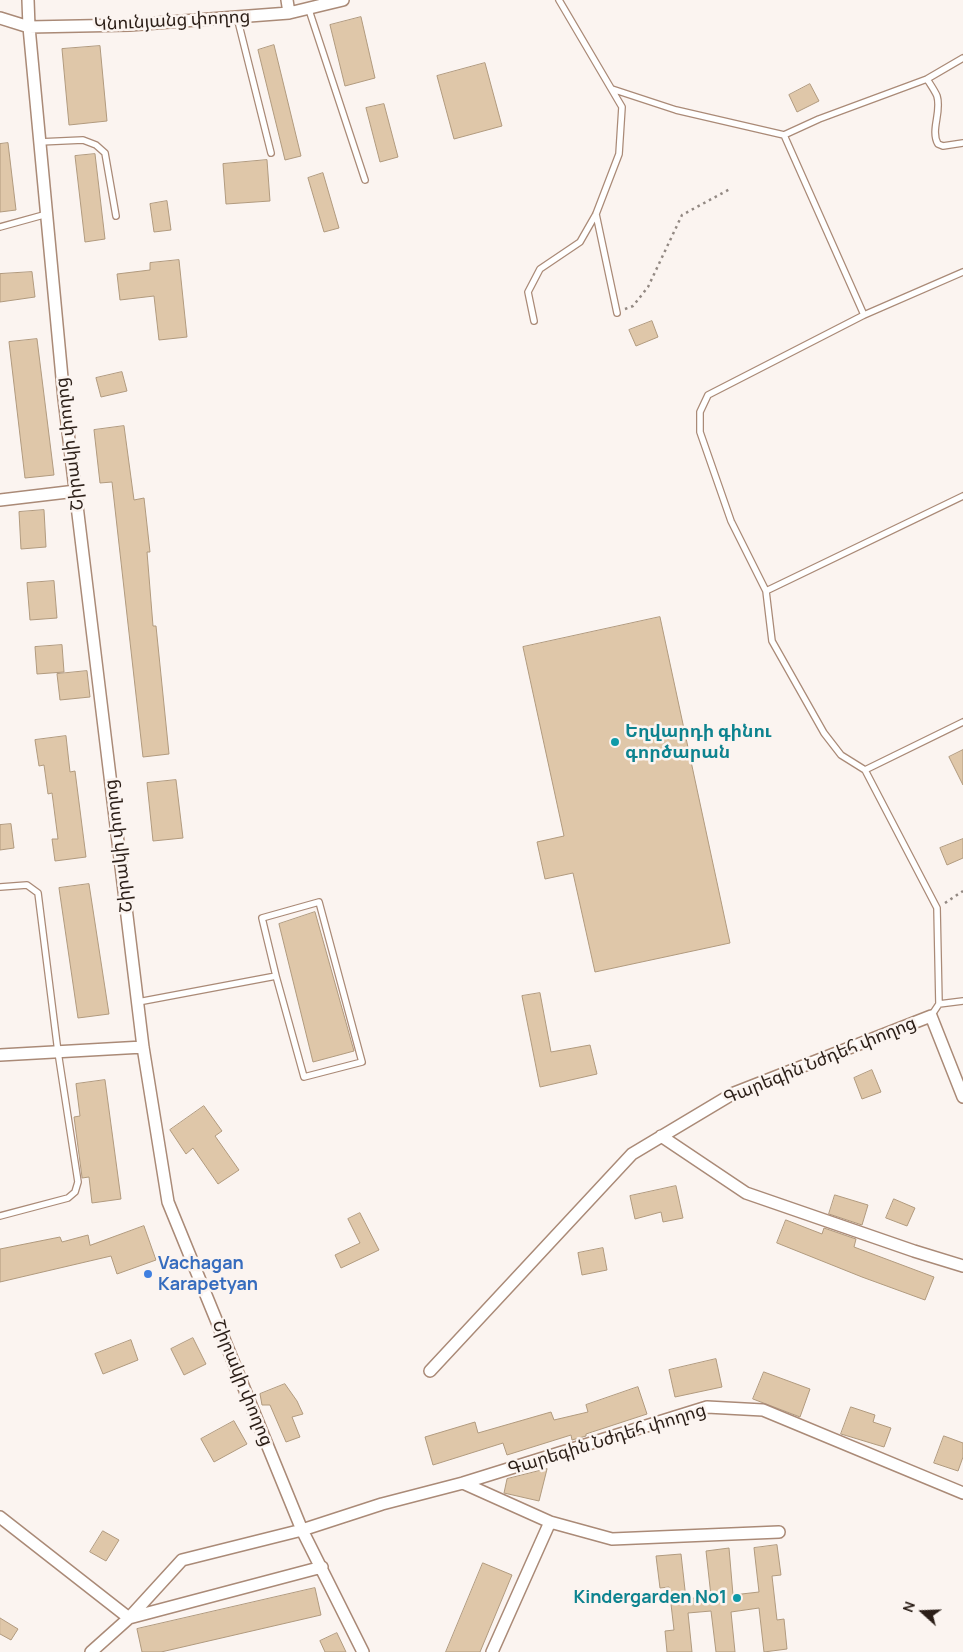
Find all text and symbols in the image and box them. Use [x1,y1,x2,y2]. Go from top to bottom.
street label: Կնունյանց փողոց [93,6,251,36]
street label: Շիրակի փողոց [51,376,89,512]
place label: Եղվարդի գինու գործարան [625,721,772,764]
marker: Եղվարդի գինու գործարան [609,736,621,748]
street label: Շիրակի փողոց [100,778,138,914]
street label: Գարեգին Նժդեհ փողոց [720,1012,920,1110]
place label: Vachagan Karapetyan [158,1253,258,1296]
marker: Vachagan Karapetyan [142,1268,154,1280]
street label: Շիրակի փողոց [207,1317,277,1449]
street label: Գարեգին Նժդեհ փողոց [505,1400,709,1480]
place label: Kindergarden No1 [574,1587,727,1609]
north arrow [898,1587,948,1637]
marker: Kindergarden No1 [731,1592,743,1604]
text: N [898,1599,919,1615]

